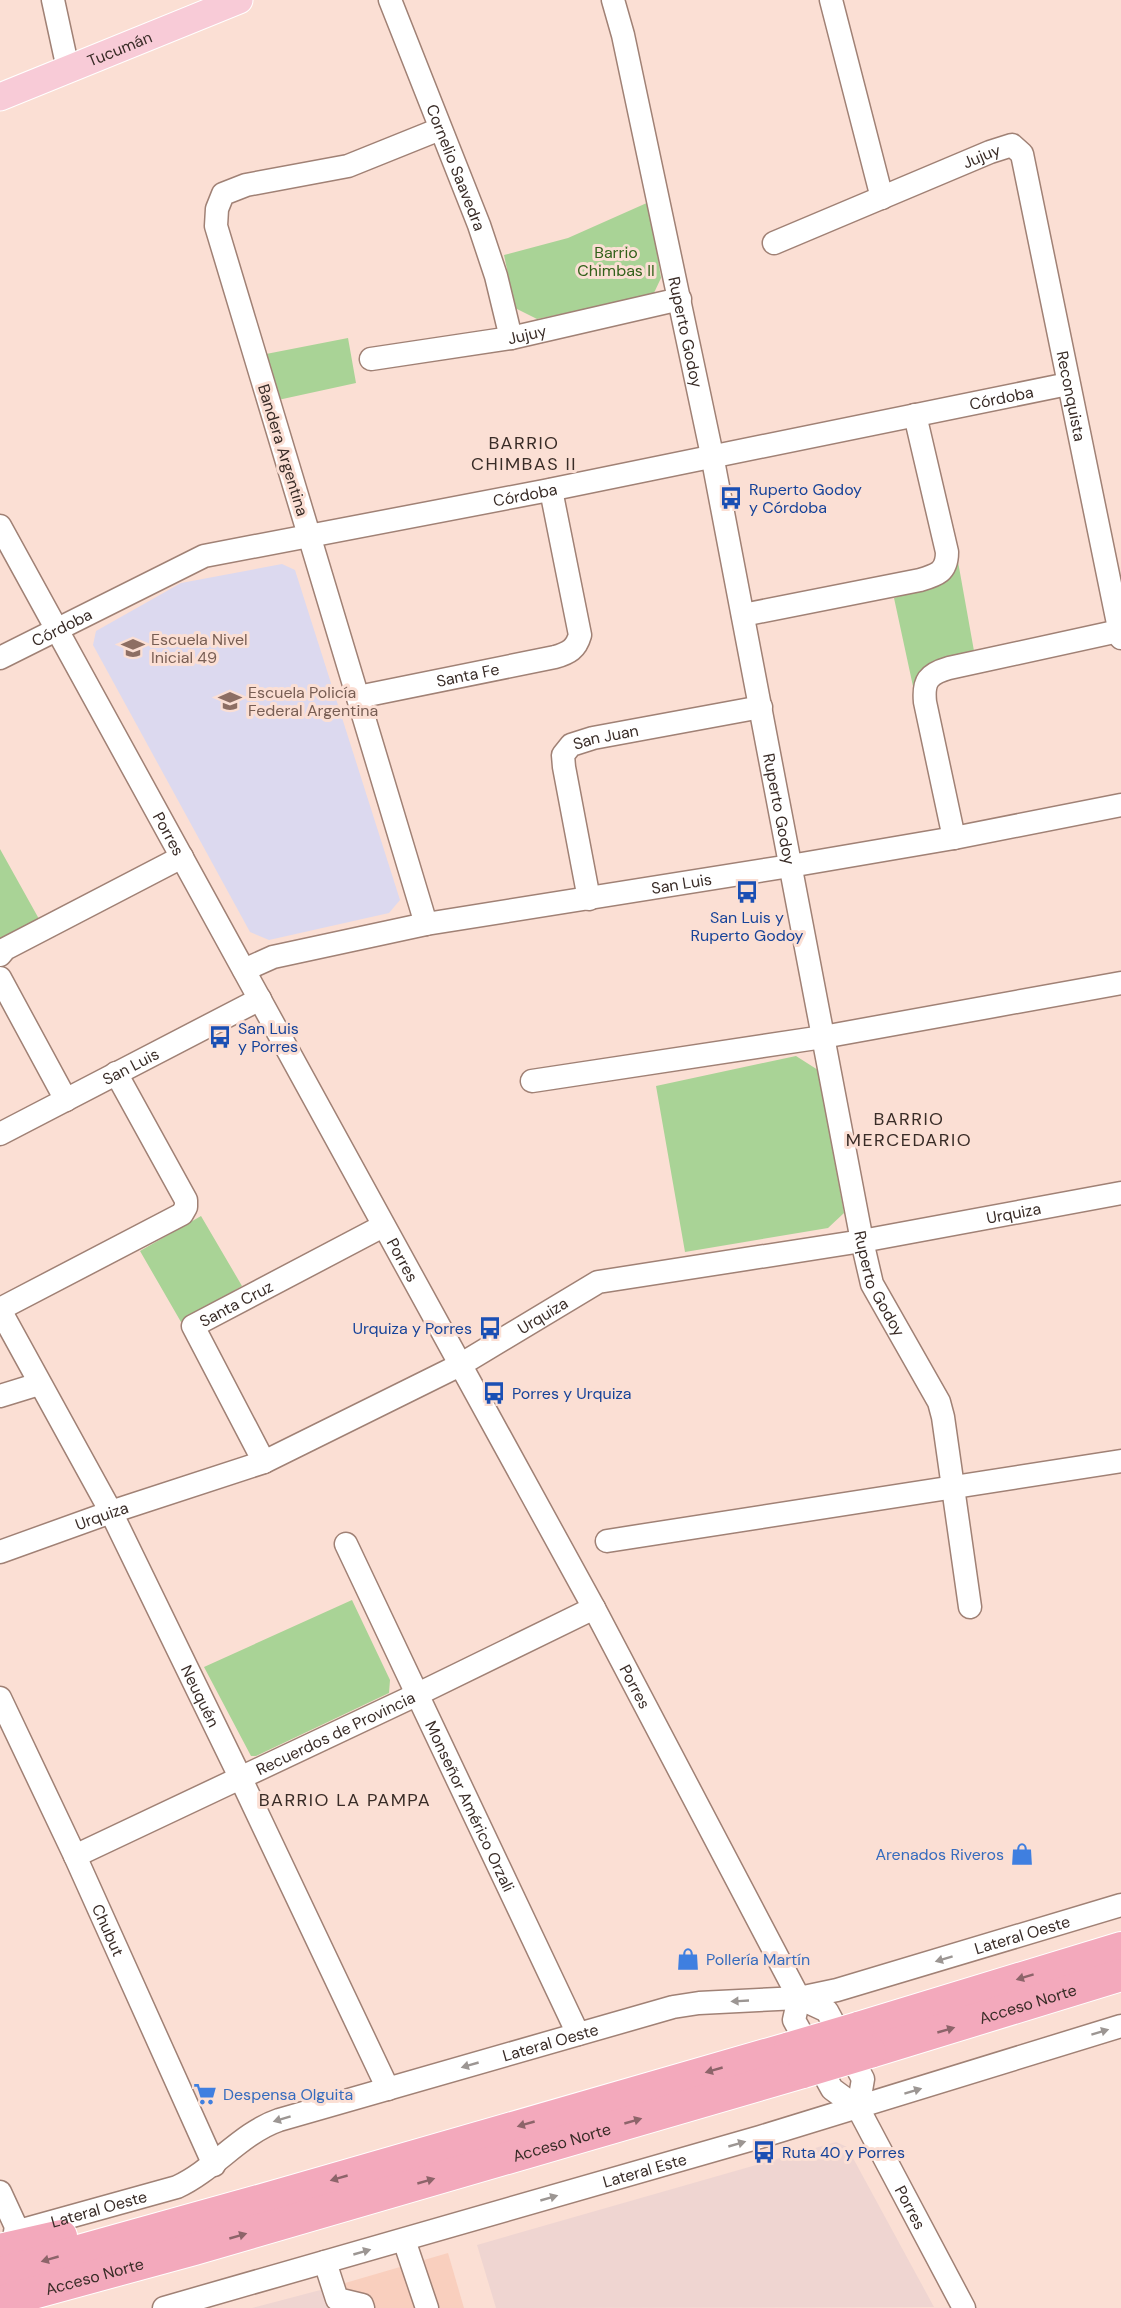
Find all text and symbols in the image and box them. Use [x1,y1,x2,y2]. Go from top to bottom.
street label: Tucumán [84,26,155,71]
street label: Cornelio Saavedra [422,101,491,233]
street label: Jujuy [959,139,1003,173]
park label: Barrio Chimbas II [577,242,655,281]
street label: Ruperto Godoy [664,275,708,390]
street label: Jujuy [506,320,549,349]
street label: Reconquista [1052,349,1091,443]
street label: Córdoba [967,381,1035,414]
street label: Bandera Argentina [253,382,313,518]
district label: BARRIO CHIMBAS II [471,431,577,476]
street label: Córdoba [491,478,559,511]
place label: Ruperto Godoy y Córdoba [749,479,862,518]
bus stop icon: Ruperto Godoy y Córdoba [718,485,744,511]
street label: Córdoba [28,603,95,651]
place label: Escuela Nivel Inicial 49 [151,629,248,668]
school or university icon: Escuela Nivel Inicial 49 [120,635,146,661]
street label: Santa Fe [434,658,501,691]
place label: Escuela Policía Federal Argentina [248,682,378,721]
school or university icon: Escuela Policía Federal Argentina [217,688,243,714]
street label: San Juan [570,719,640,754]
street label: Ruperto Godoy [759,751,800,866]
street label: Porres [148,808,189,859]
street label: San Luis [650,868,713,898]
bus stop icon: San Luis y Ruperto Godoy [734,879,760,905]
place label: San Luis y Ruperto Godoy [691,907,804,946]
place label: San Luis y Porres [238,1018,299,1057]
bus stop icon: San Luis y Porres [207,1024,233,1050]
street label: San Luis [99,1043,162,1090]
district label: BARRIO MERCEDARIO [846,1107,972,1152]
street label: Urquiza [985,1198,1043,1228]
street label: Ruperto Godoy [850,1229,910,1340]
street label: Porres [382,1234,423,1285]
street label: Santa Cruz [196,1275,276,1331]
street label: Urquiza [514,1292,572,1339]
bus stop icon: Urquiza y Porres [477,1315,503,1341]
place label: Urquiza y Porres [352,1318,472,1339]
bus stop icon: Porres y Urquiza [481,1380,507,1406]
place label: Porres y Urquiza [512,1383,632,1404]
street label: Urquiza [72,1497,131,1535]
street label: Neuquén [176,1661,225,1731]
street label: Porres [615,1661,655,1712]
street label: Recuerdos de Provincia [252,1686,418,1780]
street label: Monseñor Américo Orzali [421,1717,520,1895]
district label: BARRIO LA PAMPA [259,1788,431,1812]
shop icon: Arenados Riveros [1009,1841,1035,1867]
place label: Arenados Riveros [875,1844,1004,1865]
street label: Chubut [87,1900,129,1960]
street label: Lateral Oeste [972,1910,1072,1959]
shop icon: Pollería Martín [675,1946,701,1972]
place label: Pollería Martín [706,1949,810,1970]
one-way arrow [935,1955,953,1964]
one-way arrow [1016,1973,1034,1982]
street label: Acceso Norte [976,1979,1079,2028]
one-way arrow [731,1996,750,2006]
street label: Lateral Oeste [500,2018,601,2066]
one-way arrow [937,2024,955,2034]
one-way arrow [1091,2027,1109,2037]
one-way arrow [461,2061,479,2071]
one-way arrow [705,2066,723,2075]
supermarket icon: Despensa Olguita [192,2081,218,2107]
place label: Despensa Olguita [223,2084,353,2105]
one-way arrow [904,2086,922,2095]
one-way arrow [273,2115,291,2124]
one-way arrow [624,2116,642,2125]
street label: Acceso Norte [510,2118,613,2166]
one-way arrow [517,2120,536,2130]
one-way arrow [728,2139,746,2148]
bus stop icon: Ruta 40 y Porres [751,2139,777,2165]
place label: Ruta 40 y Porres [782,2142,905,2163]
street label: Lateral Este [600,2148,689,2192]
one-way arrow [330,2174,348,2184]
one-way arrow [417,2176,435,2185]
street label: Porres [890,2182,931,2233]
street label: Lateral Oeste [48,2185,149,2232]
one-way arrow [540,2193,558,2202]
one-way arrow [229,2231,247,2240]
one-way arrow [353,2247,371,2256]
street label: Acceso Norte [43,2253,146,2300]
one-way arrow [41,2255,59,2265]

